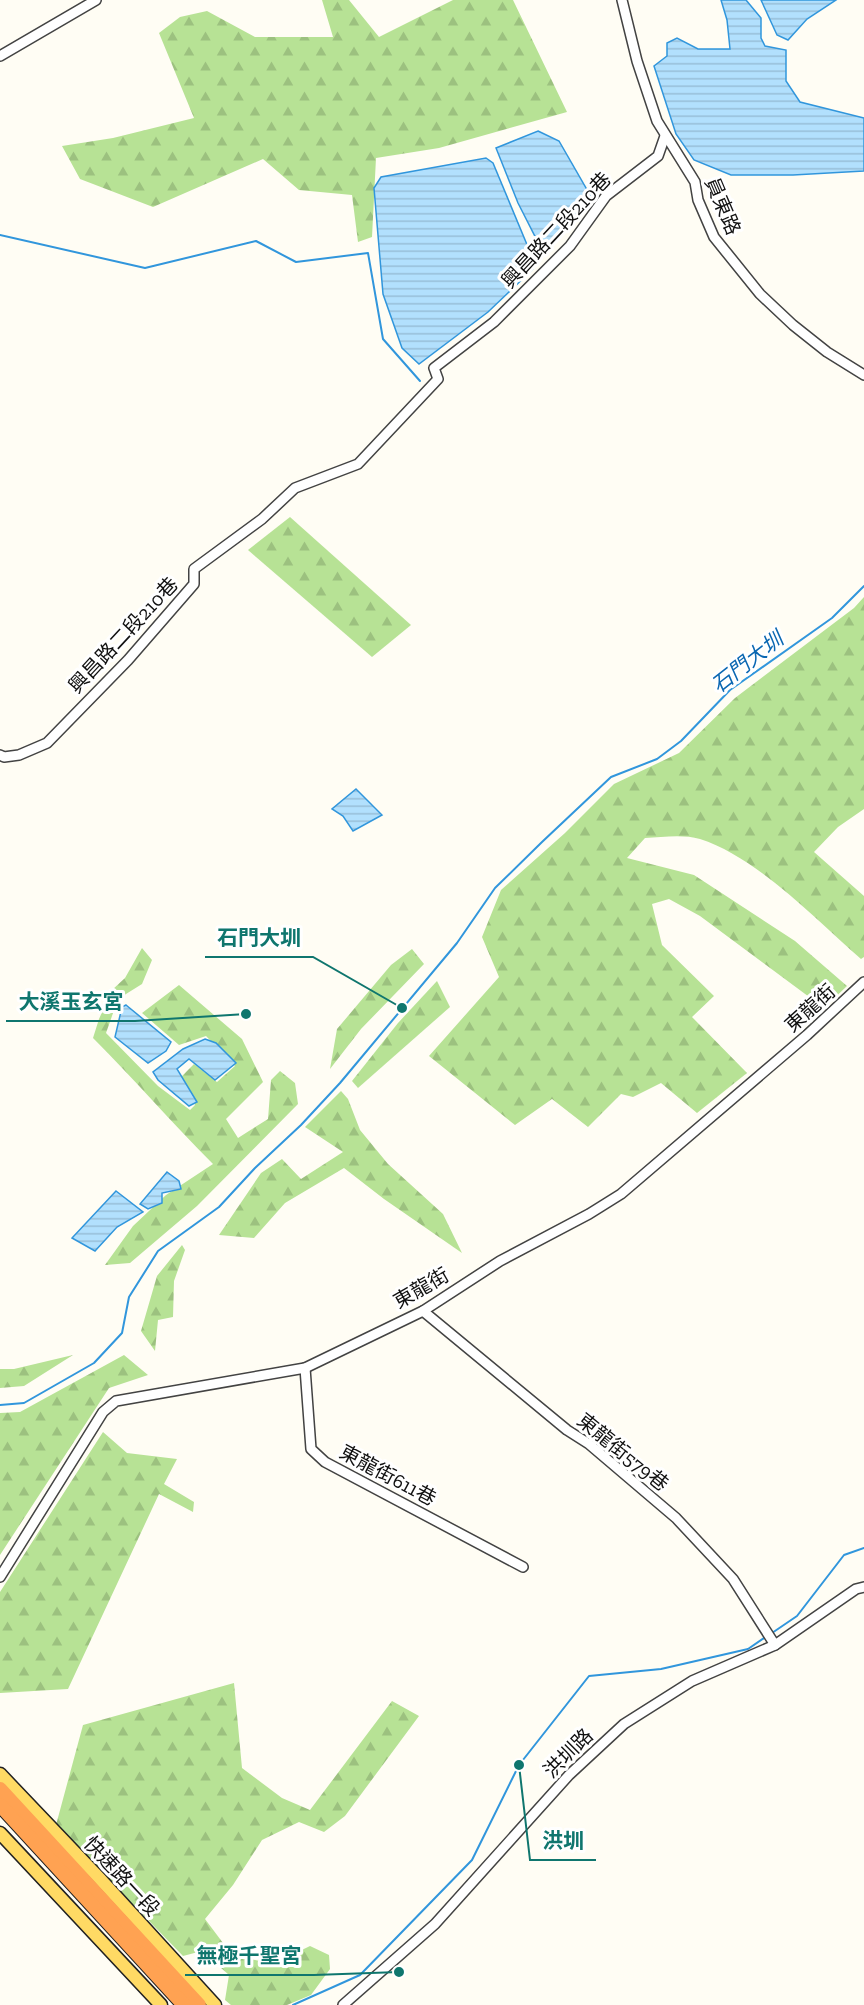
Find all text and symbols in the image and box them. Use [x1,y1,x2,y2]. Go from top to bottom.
street label: 興昌路二段210巷 [496,167,616,293]
street label: 員東路 [700,174,746,238]
street label: 興昌路二段210巷 [63,572,183,698]
water label: 石門大圳 [706,624,790,698]
callout: 石門大圳 [205,918,313,957]
text: 石門大圳 [217,925,301,950]
street label: 東龍街 [780,979,840,1037]
callout: 大溪玉玄宮 [6,982,135,1021]
text: 大溪玉玄宮 [19,989,124,1014]
street label: 東龍街 [389,1263,453,1313]
street label: 東龍街579巷 [573,1408,673,1496]
street label: 東龍街611巷 [336,1440,440,1510]
street label: 洪圳路 [538,1723,598,1783]
callout: 洪圳 [530,1821,596,1860]
text: 洪圳 [542,1828,584,1853]
street label: 快速路一段 [79,1831,165,1921]
callout: 無極千聖宮 [185,1936,314,1975]
text: 無極千聖宮 [197,1943,302,1968]

